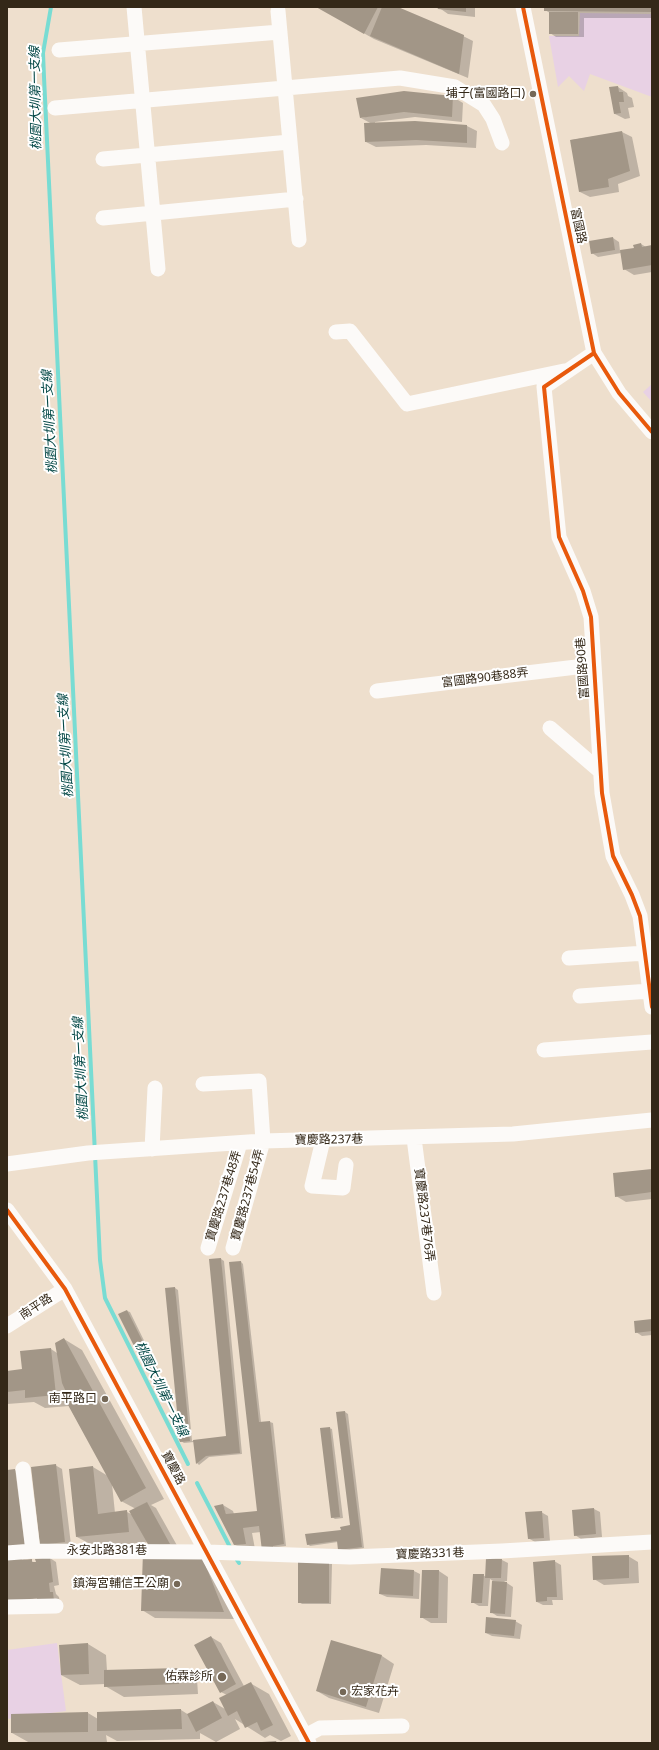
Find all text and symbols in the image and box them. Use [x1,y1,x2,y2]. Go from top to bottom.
water label: 桃園大圳第一支線 [27,46,45,150]
place label: 埔子(富國路口) [446,87,525,101]
marker: 埔子(富國路口) [528,89,538,99]
street label: 富國路 [567,207,589,245]
water label: 桃園大圳第一支線 [39,370,61,474]
street label: 富國路90巷 [574,637,592,699]
street label: 富國路90巷88弄 [441,666,529,690]
water label: 桃園大圳第一支線 [55,694,77,798]
water label: 桃園大圳第一支線 [70,1017,92,1121]
street label: 寶慶路237巷 [295,1132,363,1148]
street label: 寶慶路237巷54弄 [229,1148,267,1242]
street label: 寶慶路237巷48弄 [203,1149,245,1243]
street label: 寶慶路237巷76弄 [411,1167,437,1263]
street label: 南平路 [17,1291,55,1323]
water label: 桃園大圳第一支線 [131,1339,191,1439]
place label: 南平路口 [49,1392,97,1406]
marker: 南平路口 [100,1394,110,1404]
street label: 寶慶路 [158,1449,188,1487]
street label: 永安北路381巷 [67,1544,147,1558]
street label: 寶慶路331巷 [395,1546,465,1562]
place label: 鎮海宮輔信王公廟 [73,1577,169,1591]
marker: 鎮海宮輔信王公廟 [172,1579,182,1589]
place label: 佑霖診所 [165,1670,213,1684]
marker: 佑霖診所 [216,1671,228,1683]
place label: 宏家花卉 [351,1685,399,1699]
marker: 宏家花卉 [338,1687,348,1697]

